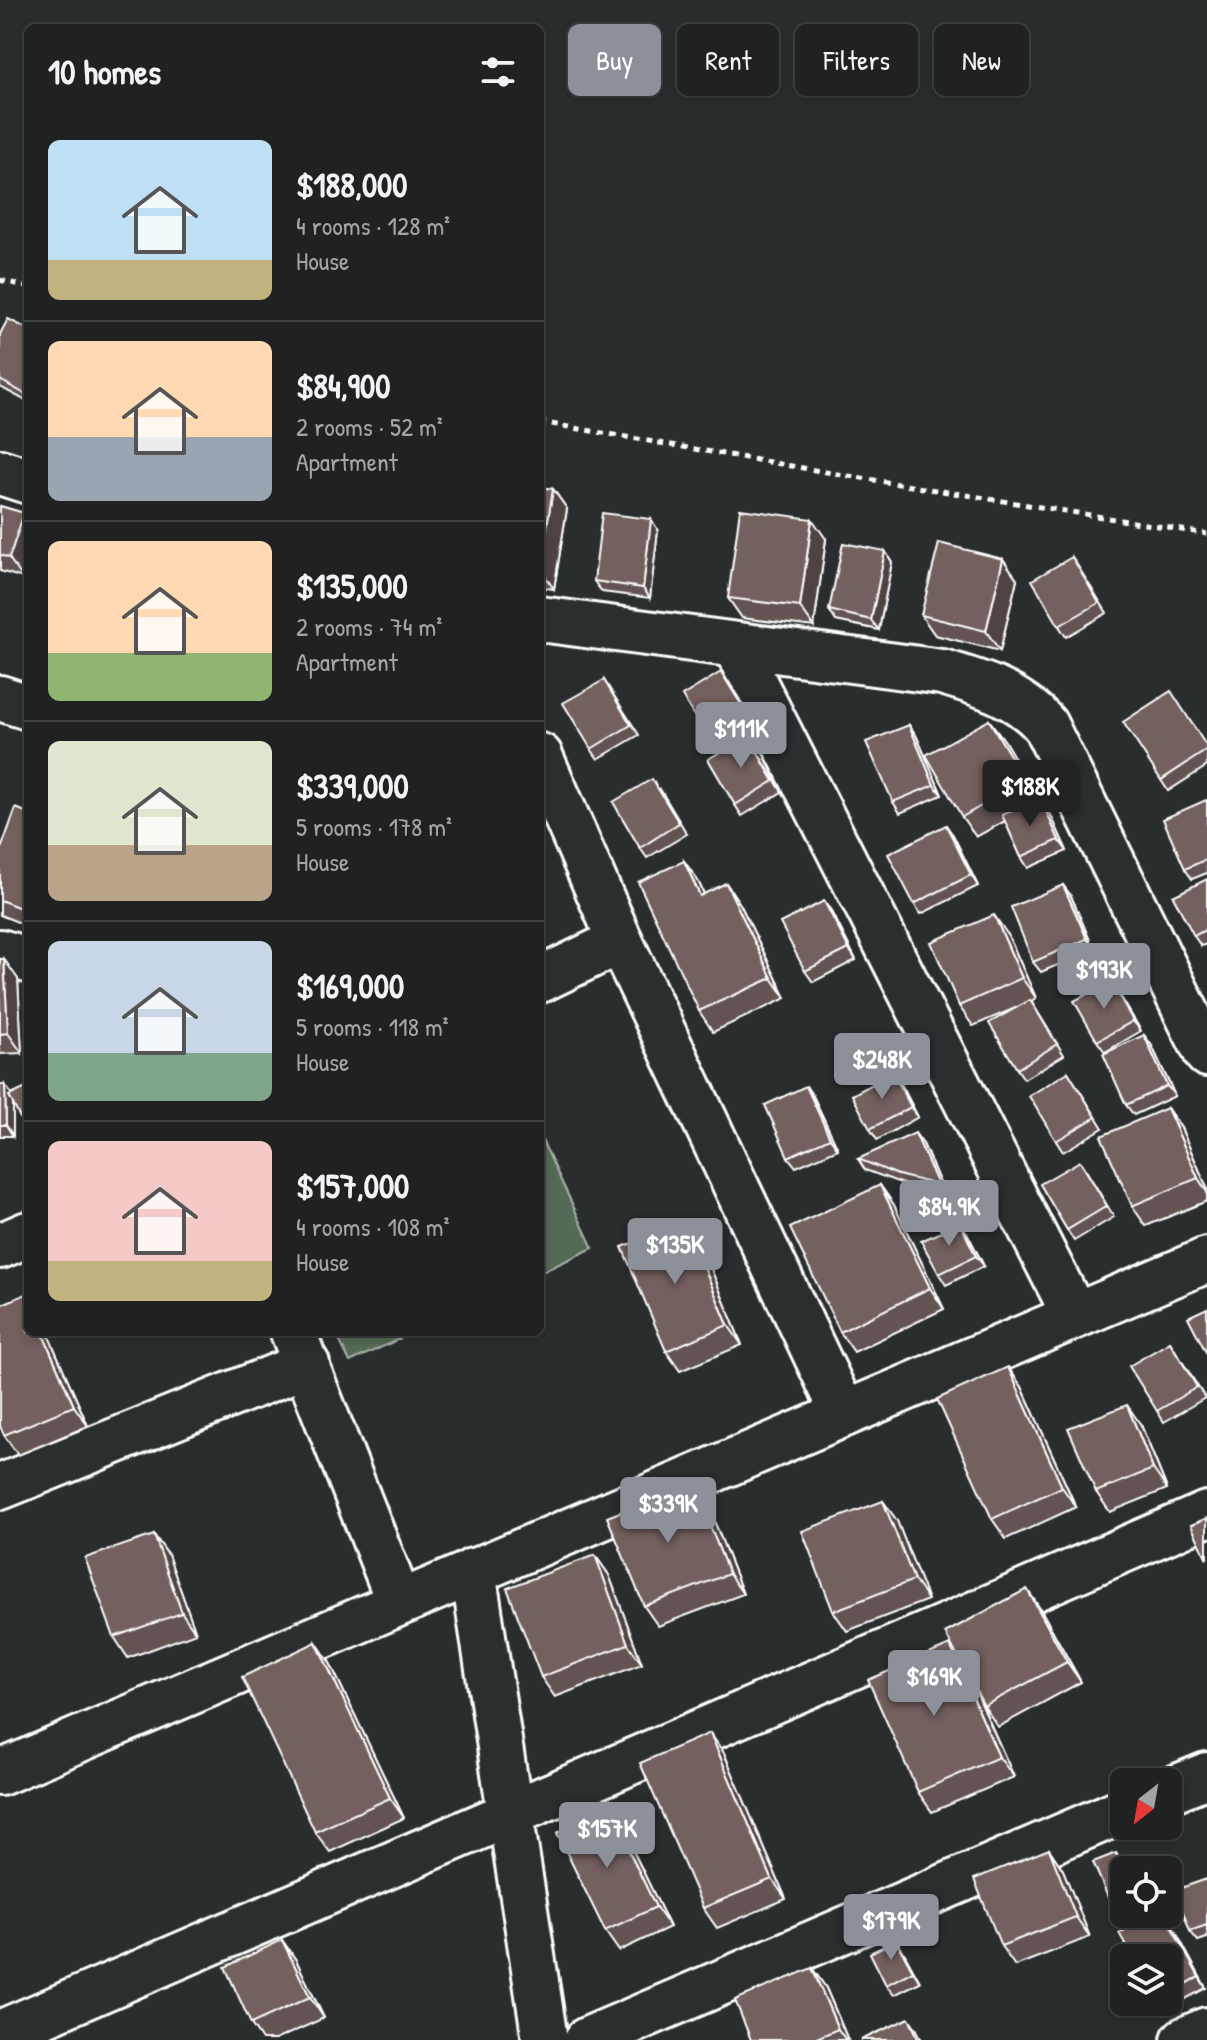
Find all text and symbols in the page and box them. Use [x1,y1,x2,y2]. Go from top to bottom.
chip: Buy [568,24,661,96]
chip: Rent [677,24,779,96]
chip: Filters [795,24,918,96]
chip: New [934,24,1029,96]
text: 10 homes [48,49,161,95]
icon: filters [476,50,520,94]
text: $188,000 [296,162,408,208]
icon: home [112,172,208,268]
text: 4 rooms · 128 m² [296,208,450,243]
text: House [296,243,349,278]
text: $84,900 [296,363,391,409]
icon: home [112,373,208,469]
text: 2 rooms · 52 m² [296,409,443,444]
text: Apartment [296,444,398,479]
text: $135,000 [296,563,408,609]
icon: home [112,573,208,669]
text: 2 rooms · 74 m² [296,609,442,644]
text: Apartment [296,644,398,679]
pin: $111K [685,702,797,770]
text: $111K [713,710,769,745]
pin: $188K [974,760,1086,828]
text: $339,000 [296,763,409,809]
text: $188K [1001,768,1059,803]
icon: home [112,773,208,869]
text: 5 rooms · 178 m² [296,809,452,844]
text: House [296,844,349,879]
pin: $193K [1048,943,1160,1011]
text: $193K [1075,951,1133,986]
text: $169,000 [296,963,404,1009]
icon: home [112,973,208,1069]
text: 5 rooms · 118 m² [296,1009,449,1044]
pin: $248K [826,1033,938,1101]
text: $248K [852,1041,912,1076]
text: House [296,1044,349,1079]
text: $157,000 [296,1163,409,1209]
icon: home [112,1173,208,1269]
pin: $84.9K [884,1180,1014,1248]
text: $84.9K [918,1188,980,1223]
text: 4 rooms · 108 m² [296,1209,450,1244]
pin: $135K [619,1218,731,1286]
text: $135K [646,1226,704,1261]
text: House [296,1244,349,1279]
pin: $339K [612,1477,724,1545]
text: $339K [638,1485,698,1520]
pin: $169K [878,1650,990,1718]
text: $169K [906,1658,962,1693]
north arrow [1110,1768,1182,1840]
map controls [1110,1768,1182,2016]
pin: $157K [551,1802,663,1870]
text: $157K [577,1810,637,1845]
button: locate [1110,1856,1182,1928]
pin: $179K [835,1894,947,1962]
text: $179K [862,1902,920,1937]
button: layers [1110,1944,1182,2016]

